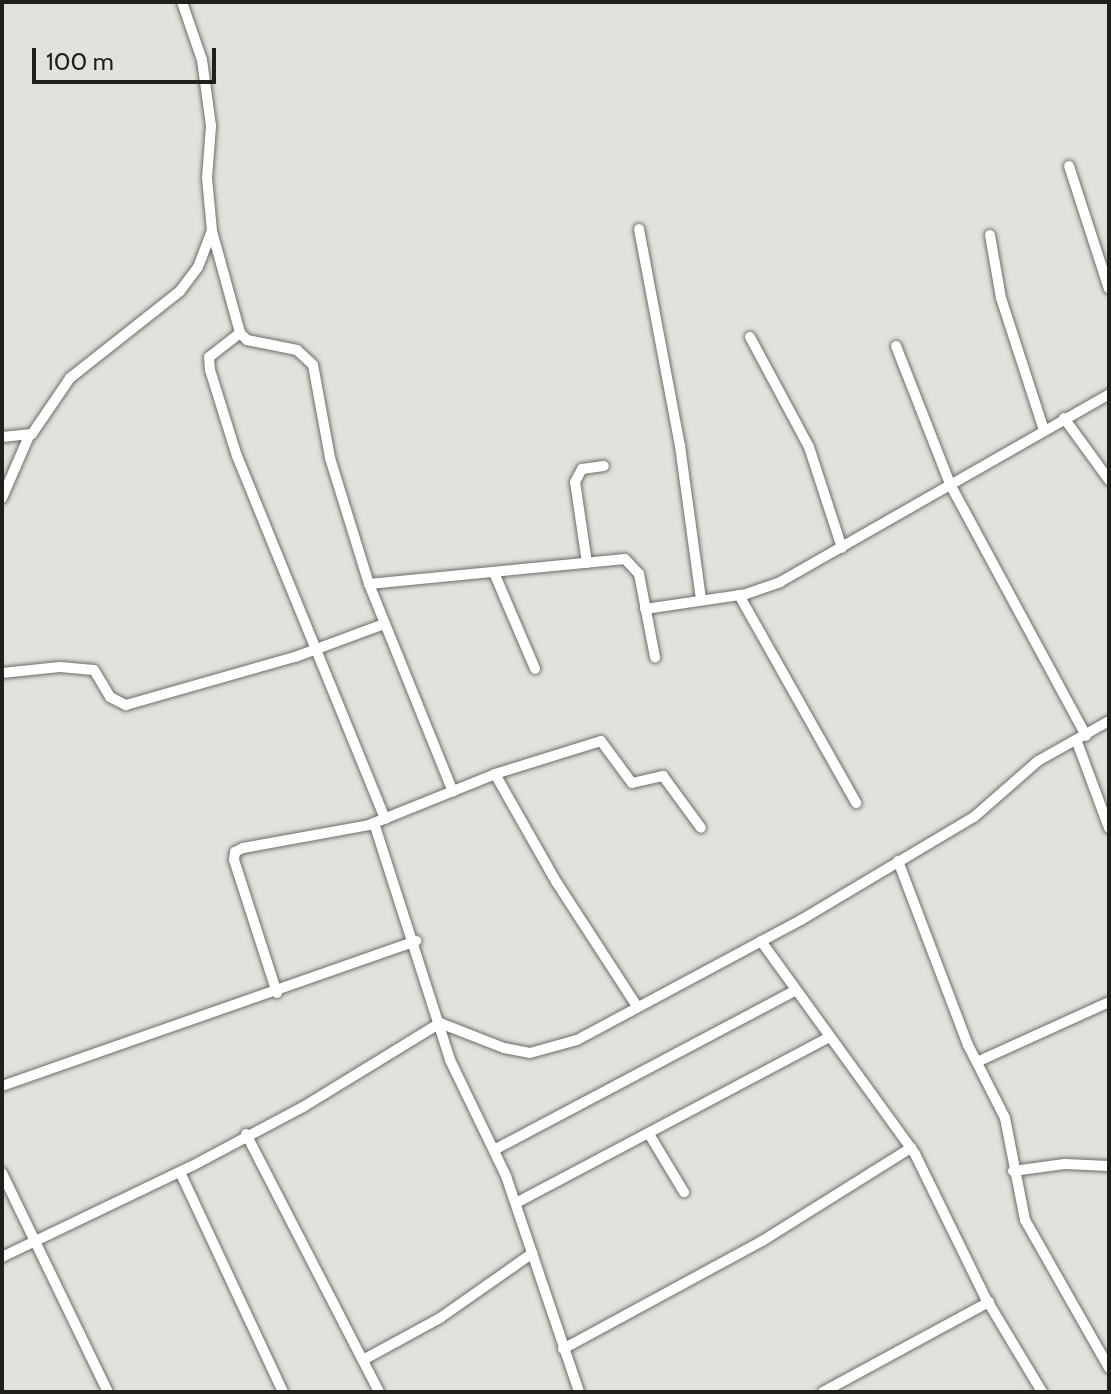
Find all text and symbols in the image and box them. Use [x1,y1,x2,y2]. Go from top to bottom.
scale bar [36,32,220,82]
text: 100 m [46,47,114,76]

